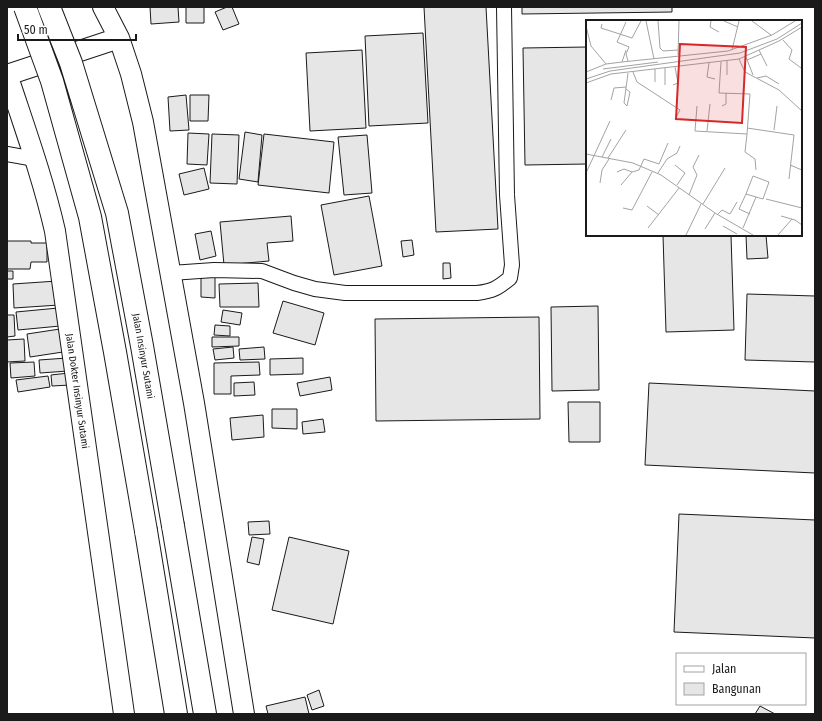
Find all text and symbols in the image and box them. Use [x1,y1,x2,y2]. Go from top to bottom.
scale bar [18,16,136,42]
inset map [586,20,802,236]
text: 50 m [24,23,48,37]
street label: Jalan Insinyur Sutami [130,313,156,400]
street label: Jalan Dokter Insinyur Sutami [63,333,91,450]
legend [676,653,806,705]
text: Jalan [712,662,736,676]
text: Bangunan [712,682,761,696]

